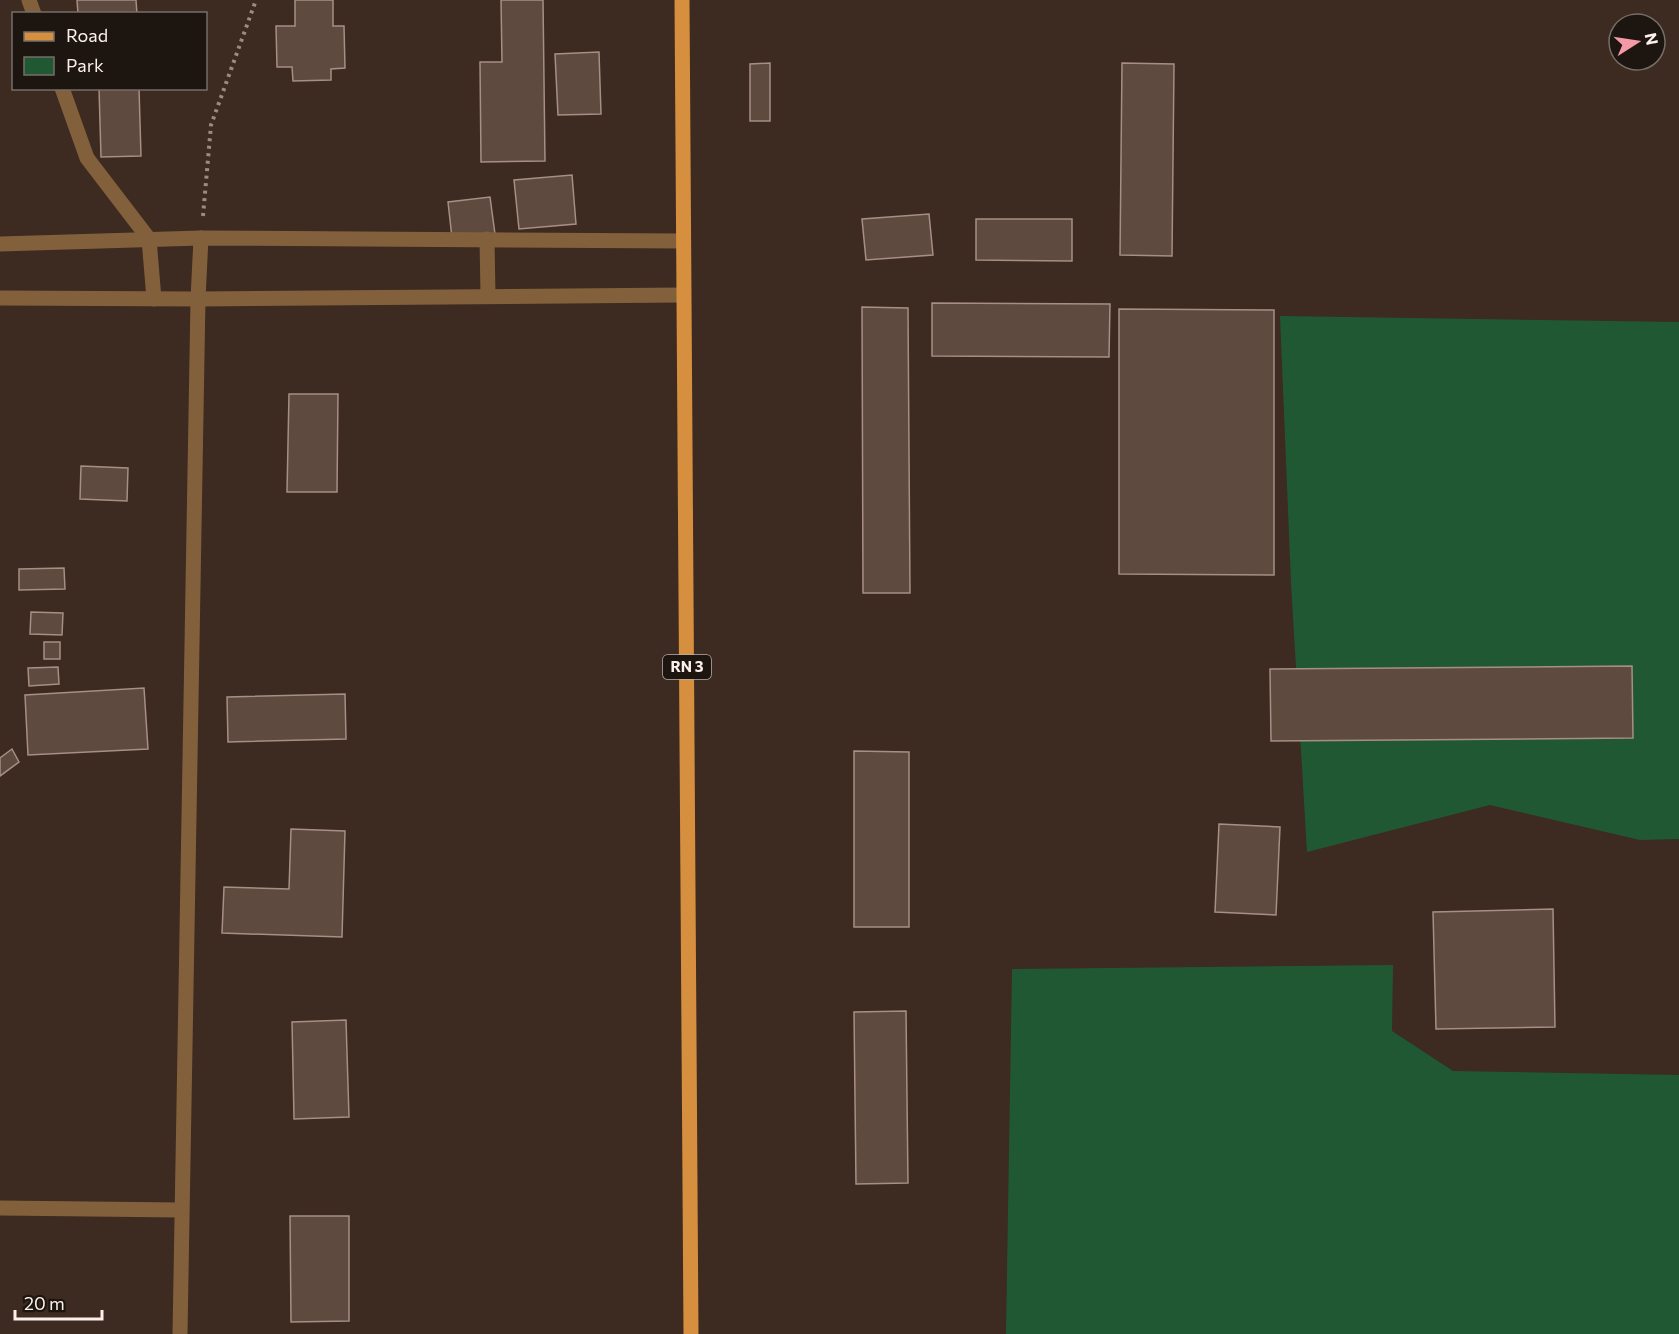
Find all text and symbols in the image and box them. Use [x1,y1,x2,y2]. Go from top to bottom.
legend [12,12,207,90]
north arrow [1607,12,1667,72]
text: Road [66,24,108,46]
text: N [1642,31,1663,47]
text: Park [66,54,104,76]
road number: RN 3 [663,655,711,679]
scale bar [15,1283,102,1321]
text: 20 m [24,1292,65,1314]

